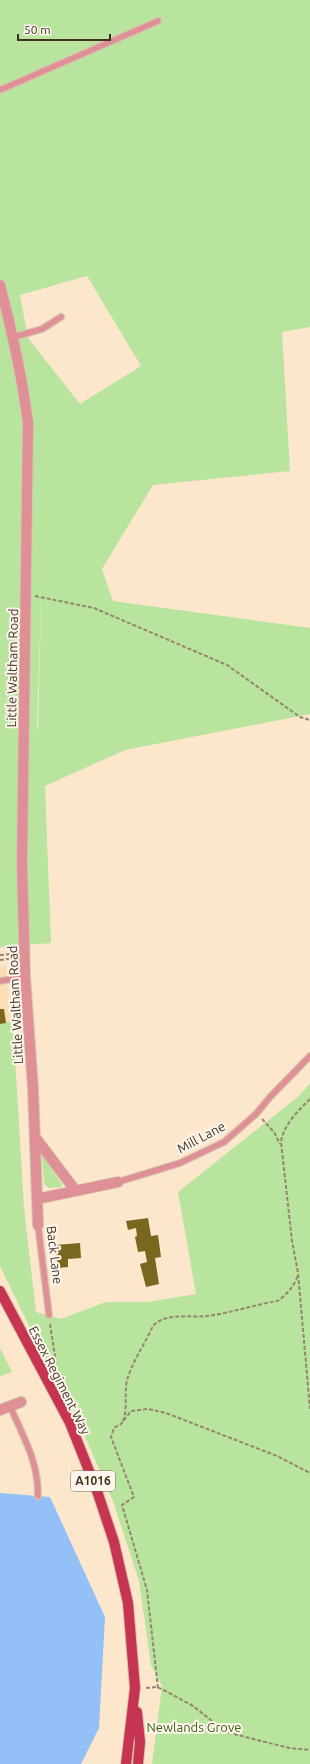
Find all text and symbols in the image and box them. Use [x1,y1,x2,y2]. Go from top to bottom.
scale bar [18,16,110,42]
text: 50 m [24,23,51,36]
street label: Little Waltham Road [4,608,20,728]
street label: Little Waltham Road [5,945,25,1065]
street label: Mill Lane [175,1119,227,1155]
street label: Back Lane [44,1225,66,1285]
street label: Essex Regiment Way [27,1323,93,1437]
road number: A1016 [71,1471,115,1491]
park label: Newlands Grove [147,1720,241,1734]

